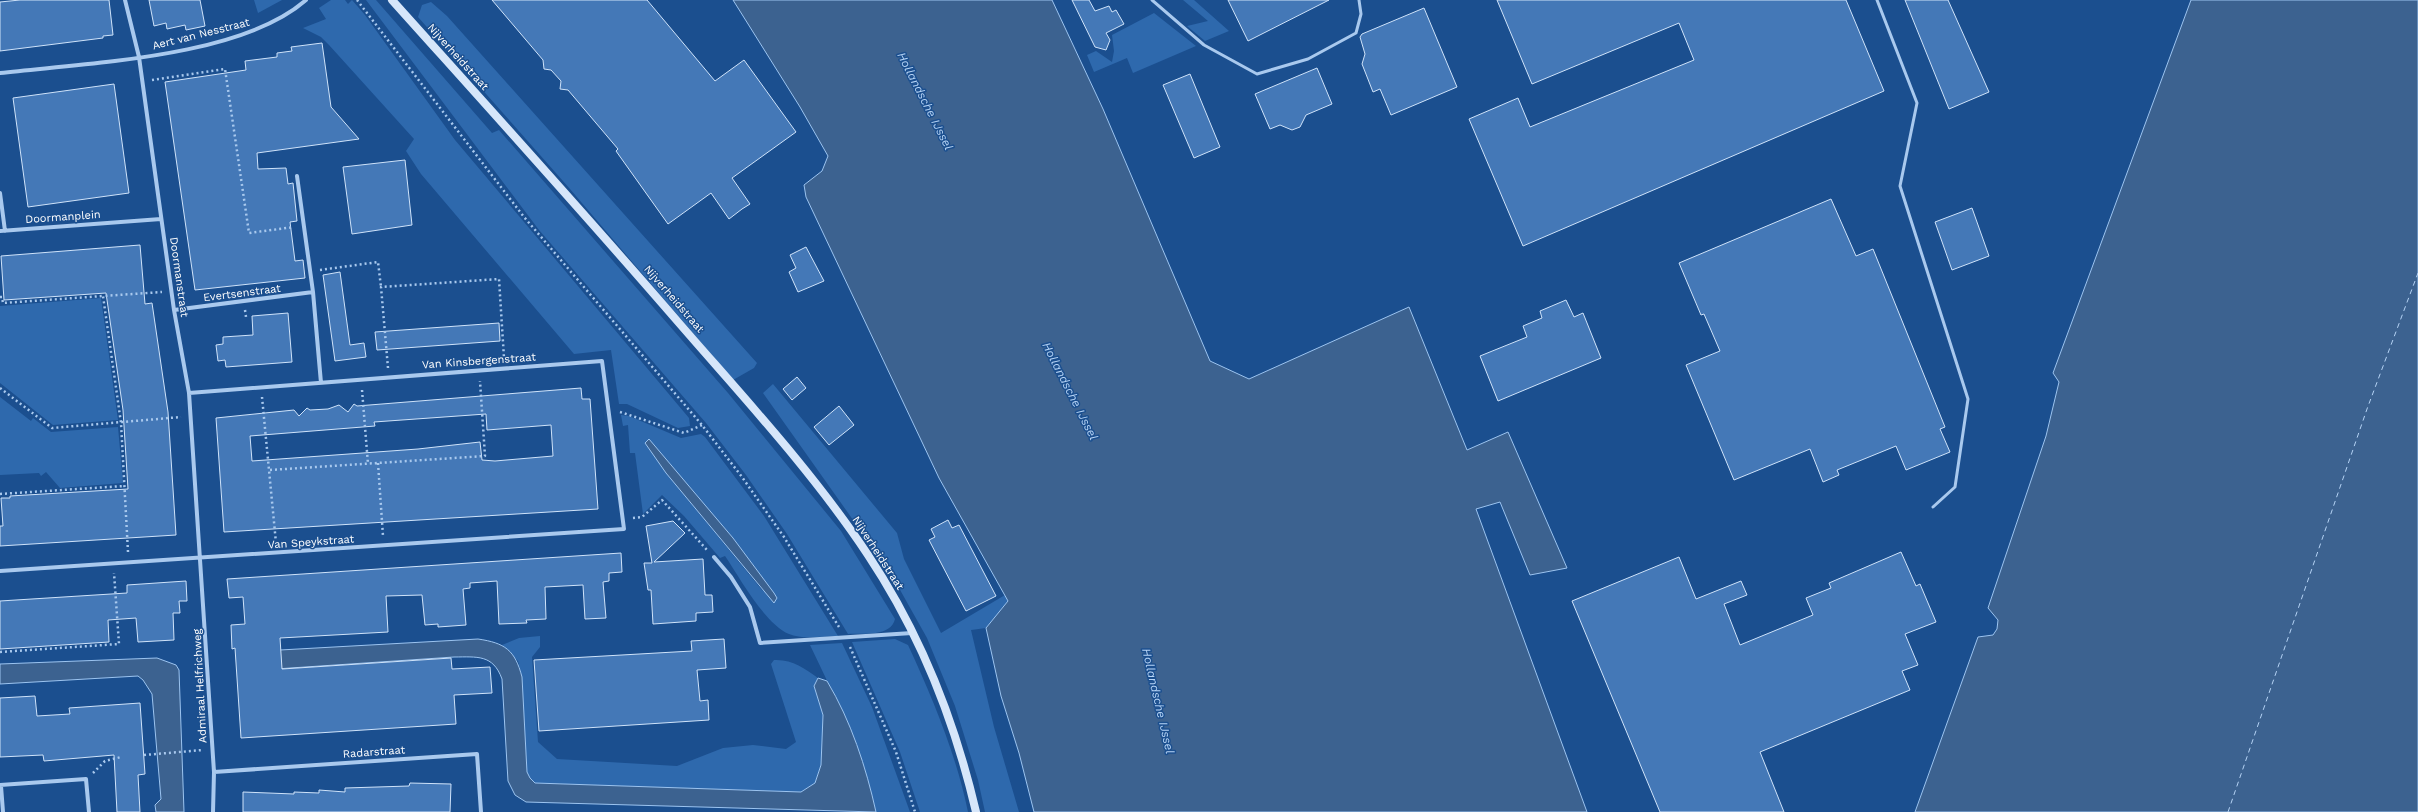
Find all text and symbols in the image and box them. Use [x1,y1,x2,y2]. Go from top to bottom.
street label: Aert van Nesstraat [151,16,251,52]
street label: Nijverheidstraat [425,21,492,93]
water label: Hollandsche IJssel [894,50,956,153]
street label: Doormanplein [25,208,101,226]
street label: Doormanstraat [167,236,191,318]
street label: Nijverheidstraat [641,263,707,336]
street label: Evertsenstraat [202,282,282,304]
water label: Hollandsche IJssel [1039,340,1101,443]
street label: Van Kinsbergenstraat [422,351,537,371]
street label: Nijverheidstraat [849,514,907,593]
street label: Van Speykstraat [267,532,355,552]
street label: Admiraal Helfrichweg [191,628,209,744]
water label: Hollandsche IJssel [1139,647,1177,755]
street label: Radarstraat [342,743,406,761]

